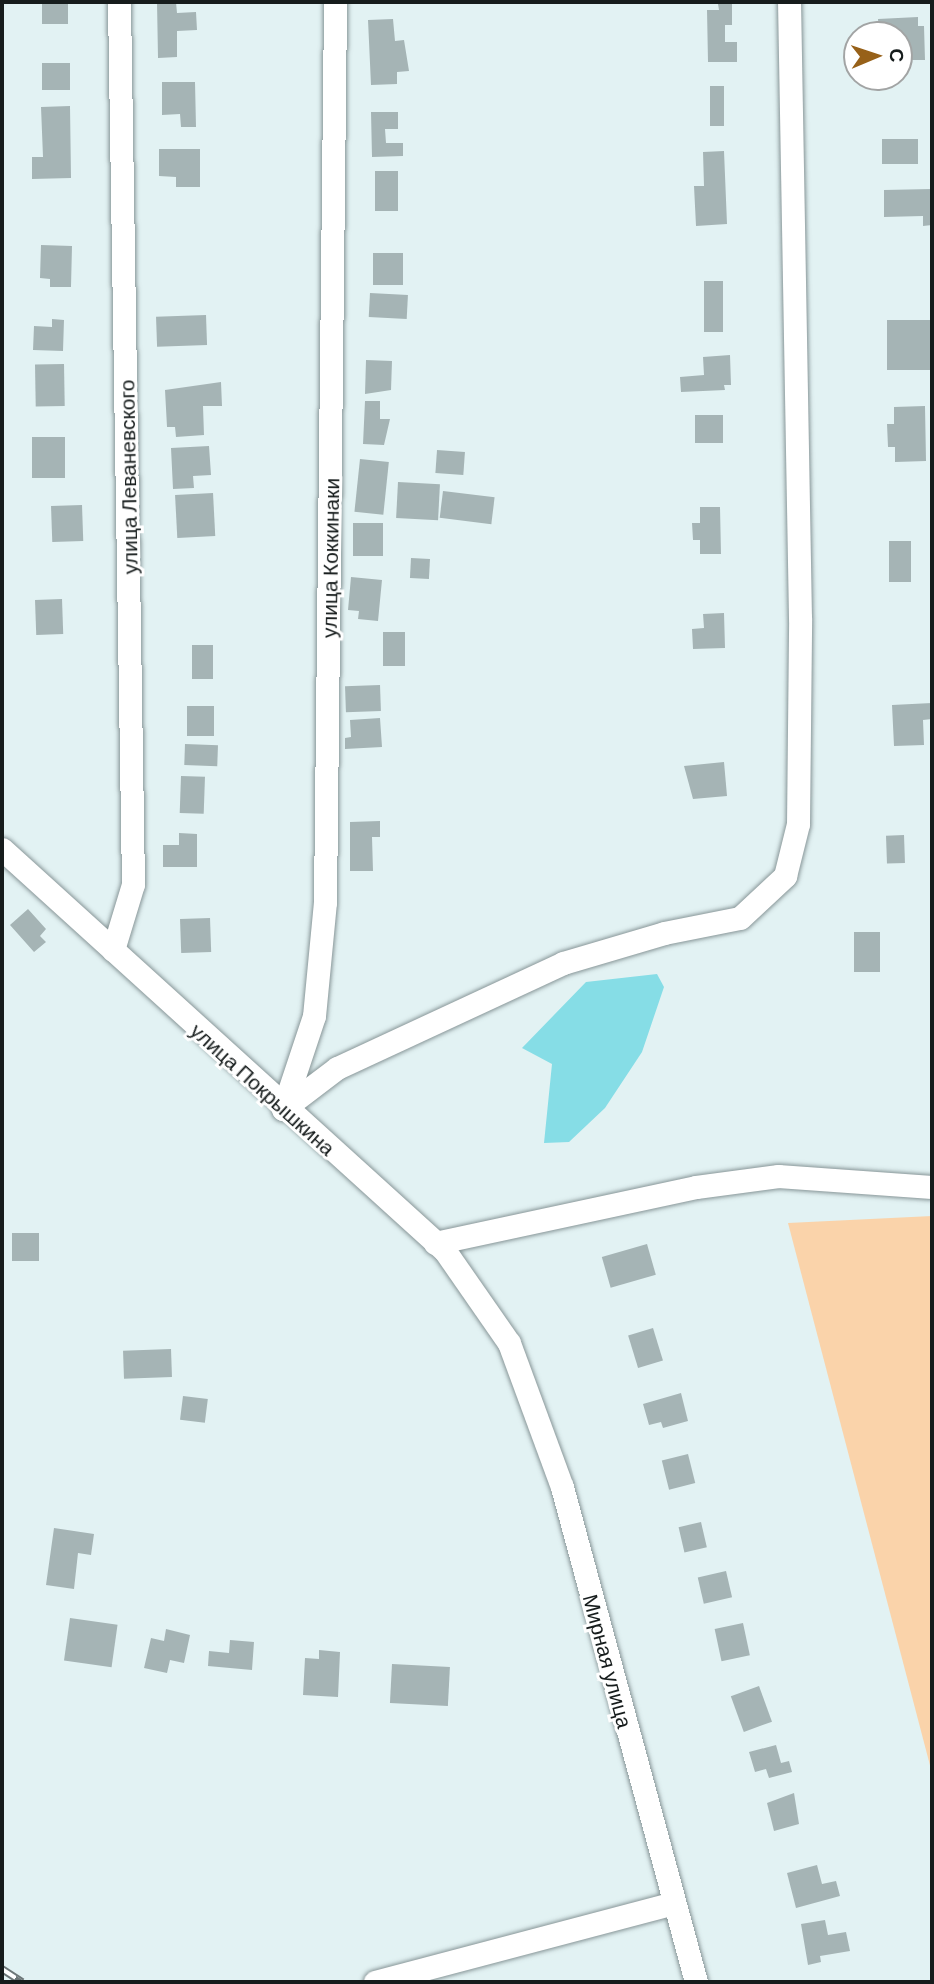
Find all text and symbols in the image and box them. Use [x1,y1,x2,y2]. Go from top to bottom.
north arrow [843,21,913,91]
text: С [886,48,909,63]
street label: улица Леваневского [114,379,142,575]
street label: улица Коккинаки [316,478,344,638]
street label: улица Покрышкина [186,1018,340,1160]
street label: Мирная улица [578,1591,638,1731]

